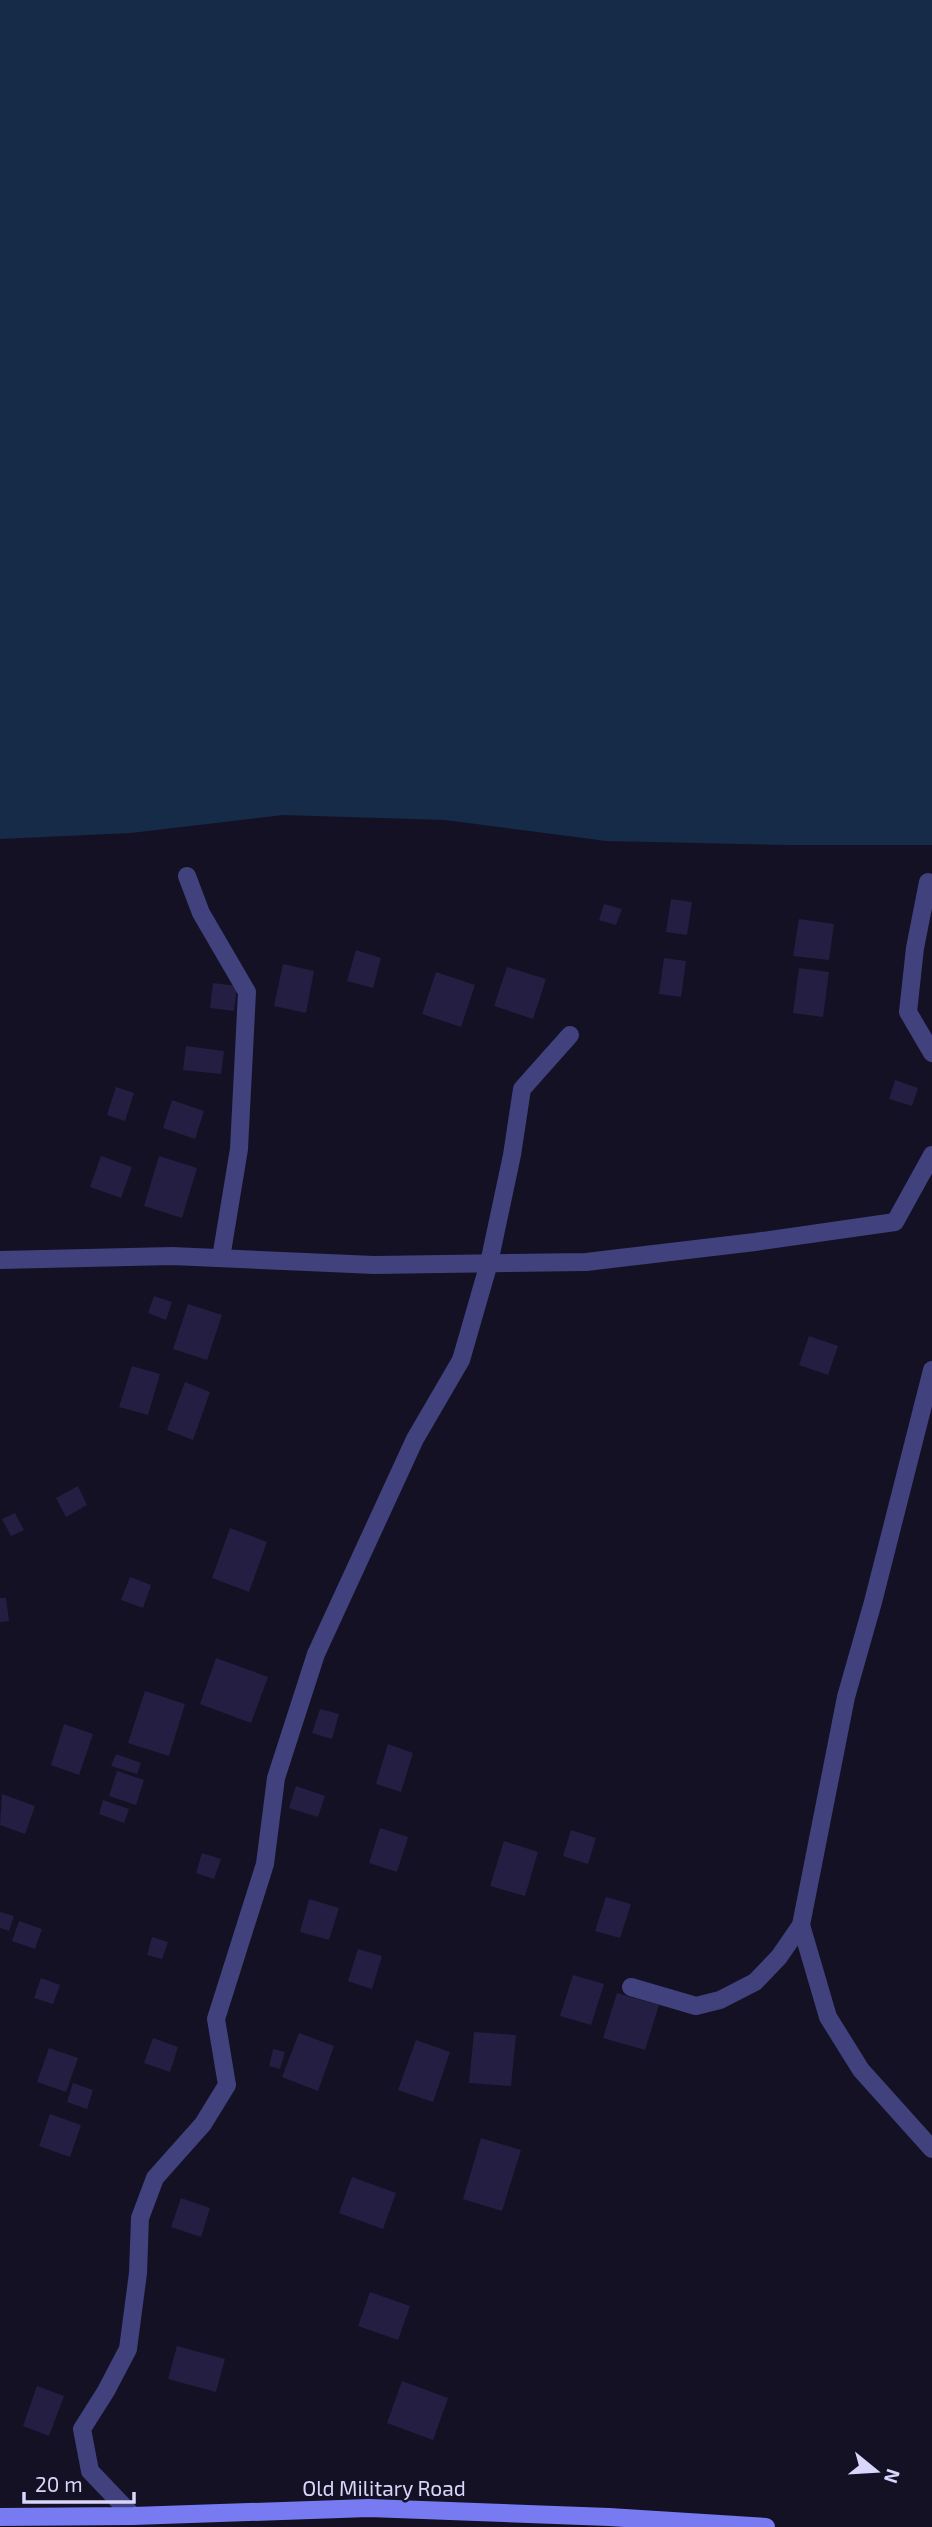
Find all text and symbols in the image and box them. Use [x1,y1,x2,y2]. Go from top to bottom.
north arrow [841,2436,911,2506]
scale bar [24,2460,135,2504]
text: N [880,2466,906,2486]
text: 20 m [35,2471,83,2496]
street label: Old Military Road [302,2475,466,2500]

